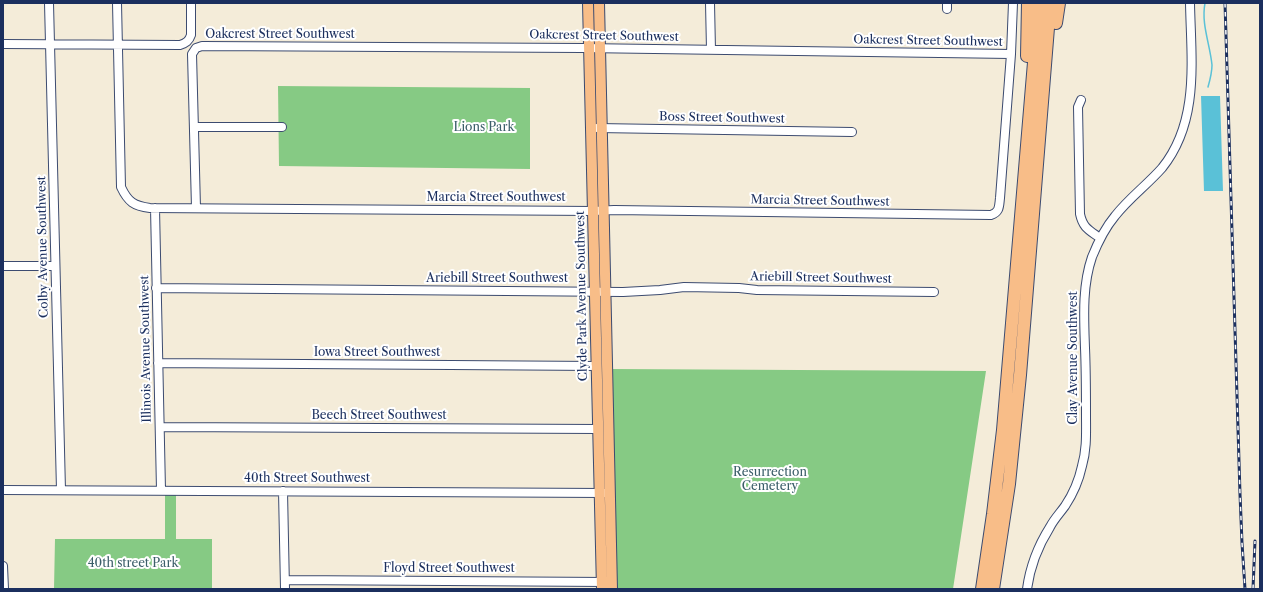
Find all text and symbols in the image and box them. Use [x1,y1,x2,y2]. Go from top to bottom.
street label: Oakcrest Street Southwest [529,27,679,45]
street label: Oakcrest Street Southwest [205,28,355,42]
street label: Oakcrest Street Southwest [853,32,1003,50]
street label: Boss Street Southwest [659,110,785,126]
park label: Lions Park [454,121,514,135]
street label: Colby Avenue Southwest [35,176,51,318]
street label: Marcia Street Southwest [426,191,566,205]
street label: Marcia Street Southwest [750,193,890,209]
street label: Clyde Park Avenue Southwest [573,211,591,381]
street label: Ariebill Street Southwest [750,270,892,286]
street label: Ariebill Street Southwest [426,272,568,286]
street label: Illinois Avenue Southwest [138,275,154,423]
street label: Clay Avenue Southwest [1067,291,1081,425]
street label: Iowa Street Southwest [314,346,440,360]
street label: Beech Street Southwest [311,409,447,423]
park label: Resurrection Cemetery [733,466,807,494]
street label: 40th Street Southwest [244,472,370,486]
park label: 40th street Park [88,557,178,571]
street label: Floyd Street Southwest [383,562,515,576]

